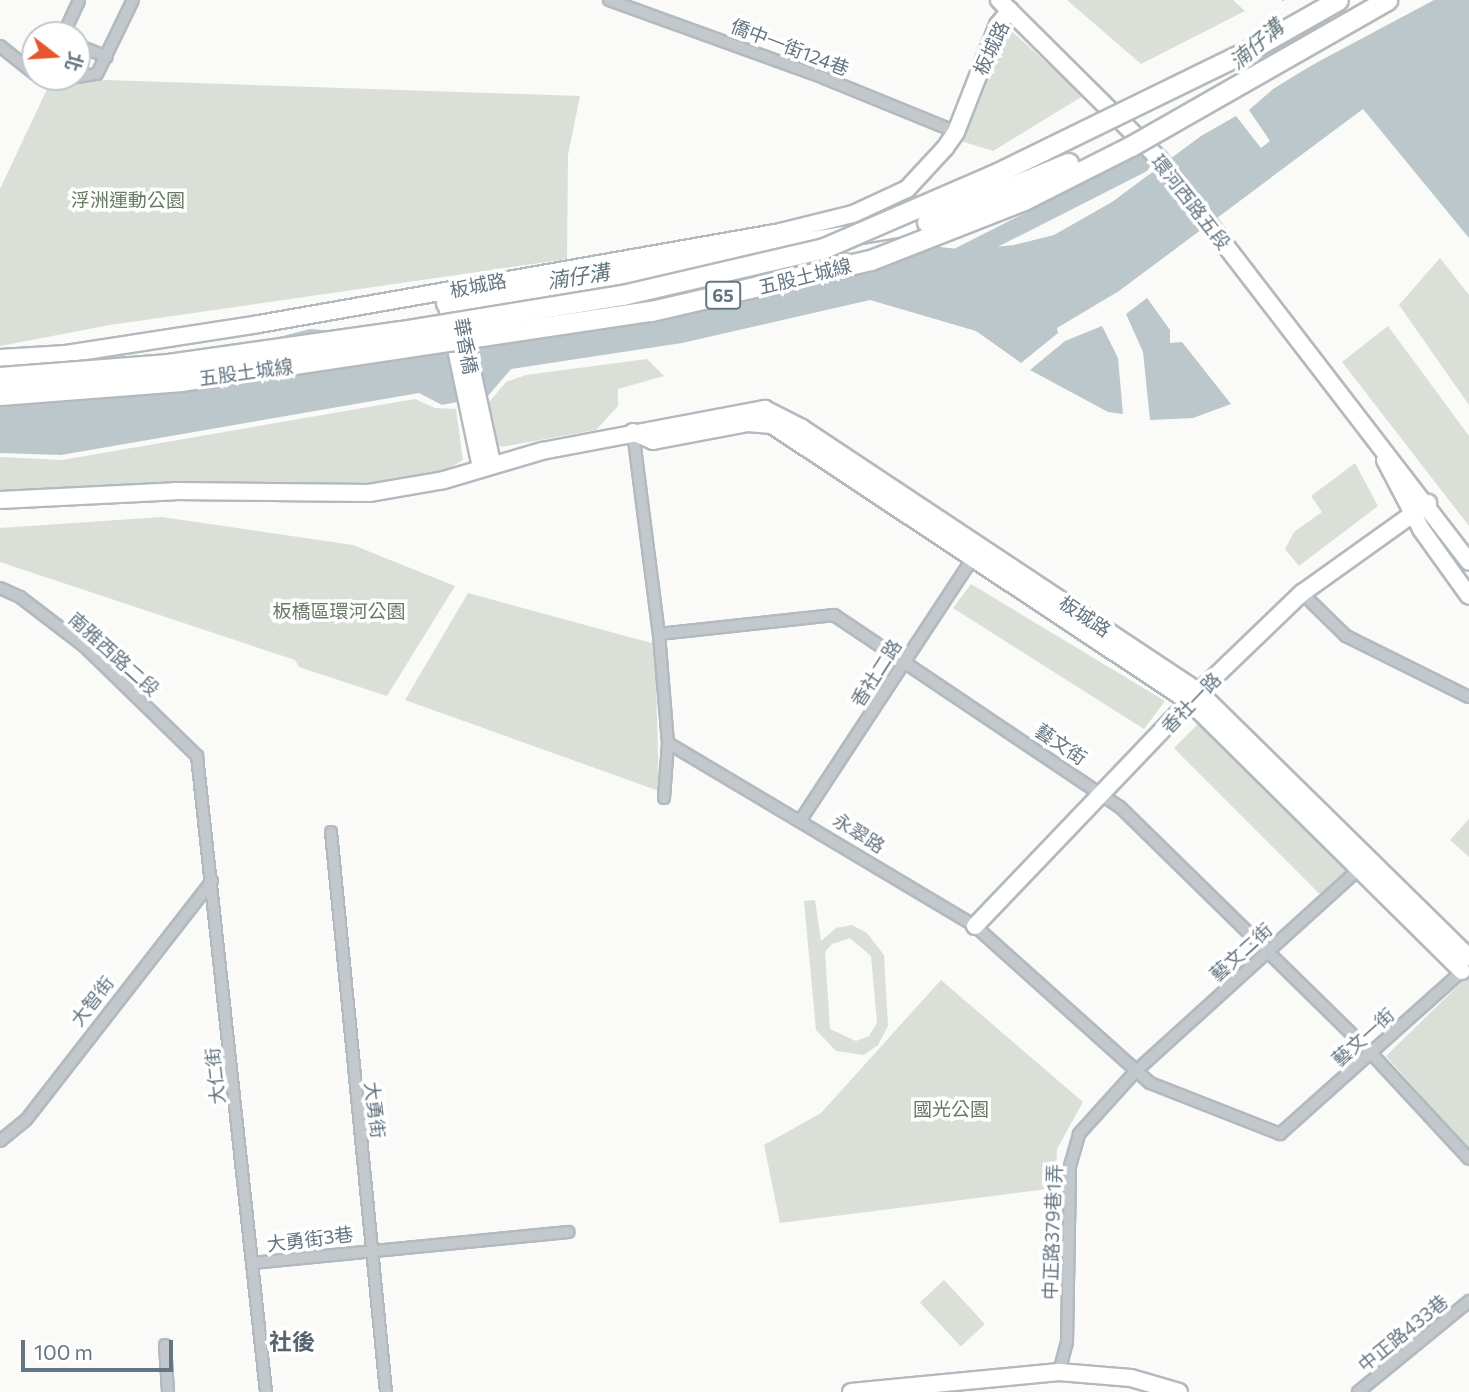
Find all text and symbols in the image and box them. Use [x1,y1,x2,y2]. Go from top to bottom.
street label: 僑中一街124巷 [728,14,852,80]
water label: 湳仔溝 [1224,14,1288,74]
street label: 板城路 [969,17,1013,79]
north arrow [21,21,91,91]
text: 北 [61,49,88,74]
street label: 環河西路五段 [1147,150,1235,254]
park label: 浮洲運動公園 [71,189,185,211]
street label: 五股土城線 [756,253,854,299]
water label: 湳仔溝 [545,259,611,293]
street label: 板城路 [448,268,508,302]
road number: 65 [704,281,742,310]
street label: 華香橋 [450,316,482,376]
street label: 五股土城線 [197,354,295,390]
street label: 板城路 [1055,591,1115,641]
park label: 板橋區環河公園 [273,600,405,622]
street label: 南雅西路二段 [64,607,164,701]
street label: 香社二路 [846,635,906,711]
street label: 香社一路 [1156,668,1226,738]
street label: 藝文街 [1031,719,1091,769]
street label: 永翠路 [829,808,889,858]
street label: 藝文二街 [1205,918,1277,986]
street label: 大智街 [65,972,119,1030]
street label: 藝文一街 [1327,1003,1399,1071]
street label: 大仁街 [201,1046,229,1106]
street label: 大勇街 [360,1080,390,1140]
park label: 國光公園 [913,1098,989,1120]
street label: 中正路379巷1弄 [1038,1164,1066,1300]
street label: 大勇街3巷 [266,1222,354,1256]
street label: 中正路433巷 [1353,1290,1453,1376]
scale bar [24,1326,177,1370]
district label: 社後 [269,1327,315,1355]
text: 100 m [34,1339,93,1364]

